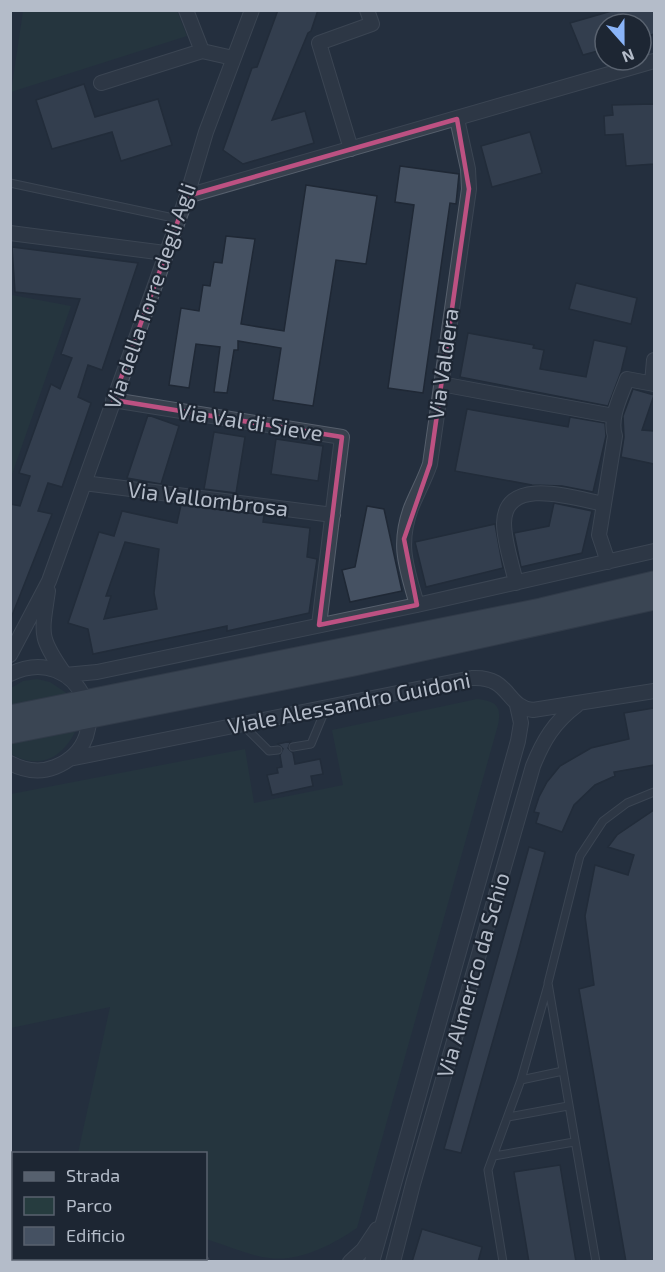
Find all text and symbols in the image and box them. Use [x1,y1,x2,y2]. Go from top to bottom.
north arrow [593,12,653,72]
text: N [620,46,637,67]
street label: Via della Torre degli Agli [98,179,200,412]
street label: Via Valdera [421,307,463,421]
street label: Via Val di Sieve [176,397,325,445]
street label: Via Vallombrosa [126,475,290,521]
street label: Viale Alessandro Guidoni [225,666,472,738]
street label: Via Almerico da Schio [430,869,514,1080]
legend [12,1152,207,1260]
text: Strada [66,1164,120,1186]
text: Parco [66,1194,112,1216]
text: Edificio [66,1224,125,1246]

